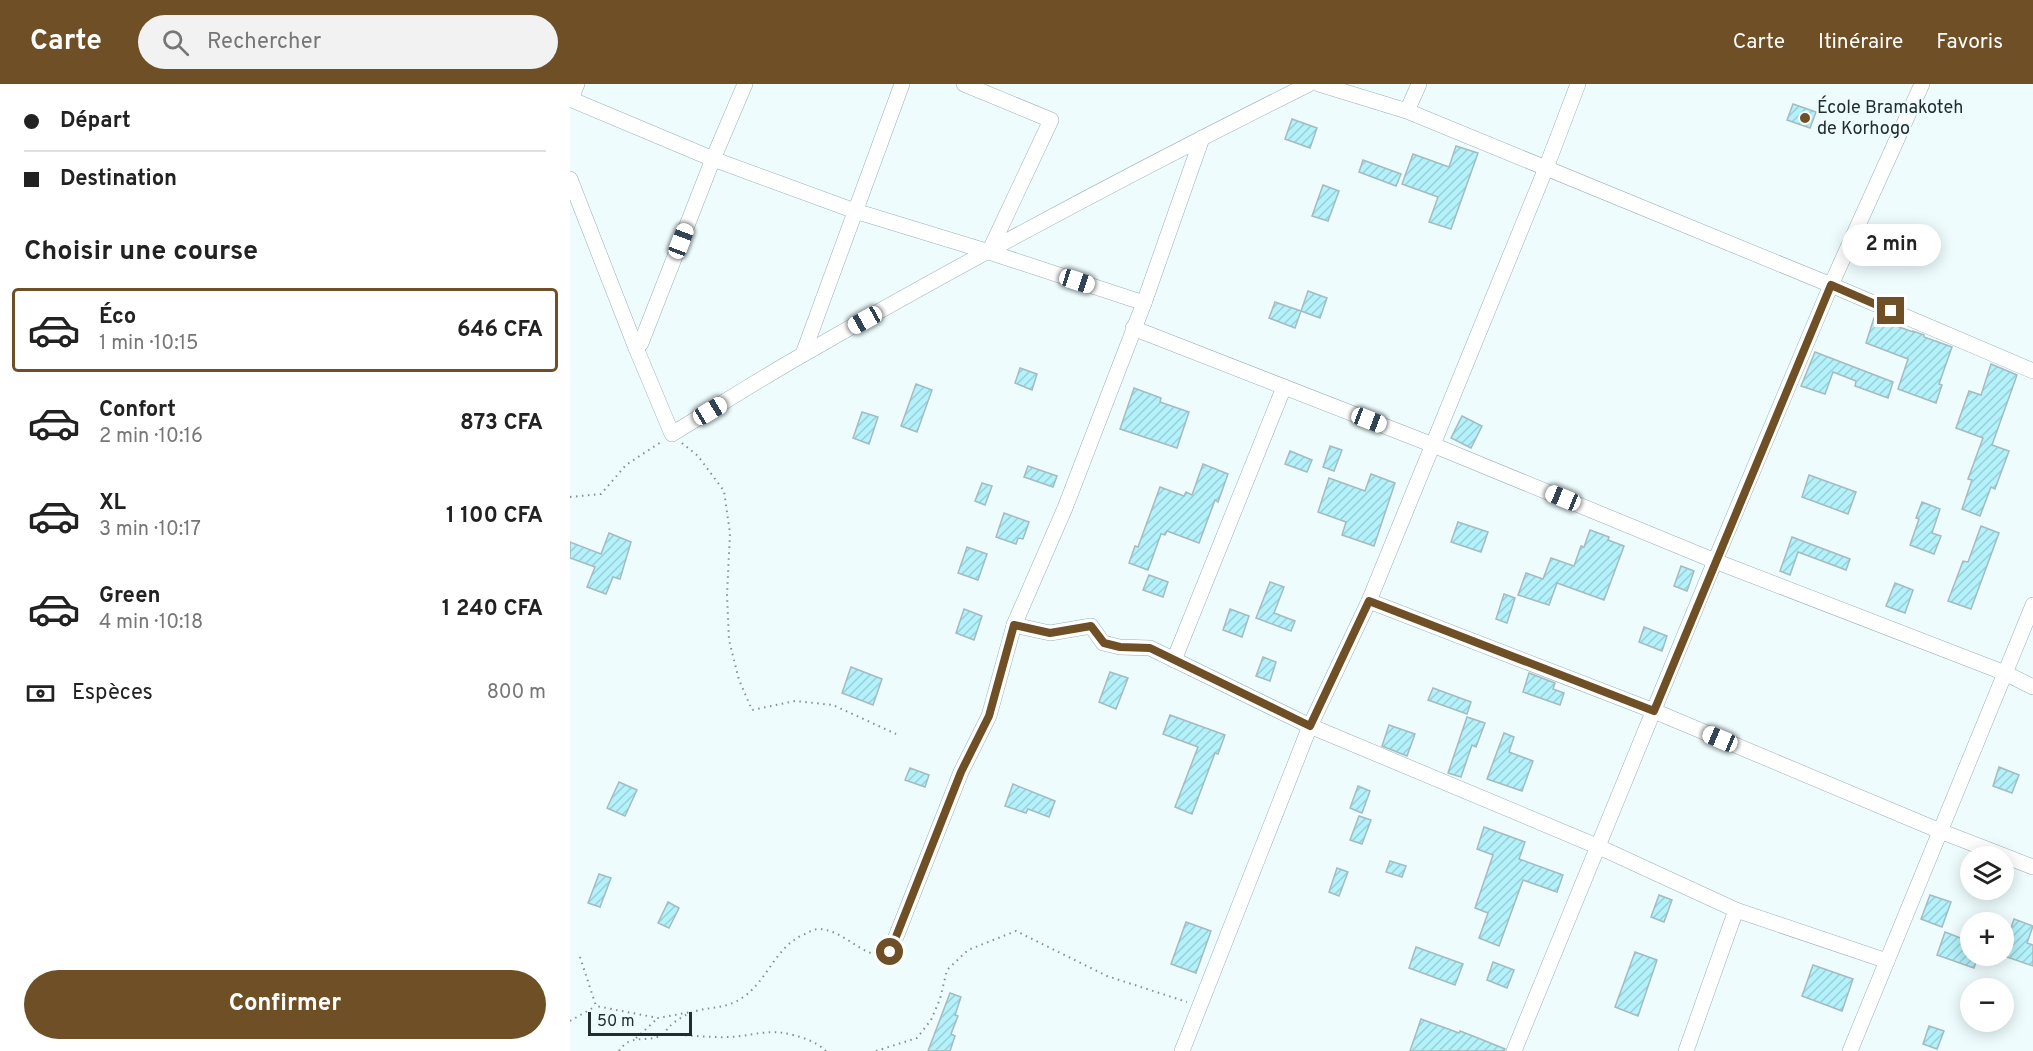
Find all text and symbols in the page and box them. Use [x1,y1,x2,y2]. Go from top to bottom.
search box [138,15,558,69]
text: Carte [30,24,102,60]
icon: search [159,26,192,59]
text: Rechercher [207,29,321,56]
text: Carte [1733,29,1785,56]
text: Itinéraire [1818,29,1903,56]
text: Favoris [1936,29,2003,56]
place label: École Bramakoteh de Korhogo [1817,95,1963,141]
text: Départ [60,108,131,135]
marker: École Bramakoteh de Korhogo [1798,111,1812,125]
text: Destination [60,166,177,193]
car [666,221,696,261]
callout: 2 min [1842,224,1940,266]
text: 2 min [1865,232,1918,258]
text: Choisir une course [24,235,258,269]
car [1057,267,1097,295]
route end [1877,297,1904,324]
icon: car [27,303,81,357]
car [845,303,885,337]
text: Éco [99,304,136,331]
text: 646 CFA [457,317,543,344]
text: 1 min · 10:15 [99,331,199,357]
car [690,394,730,428]
icon: car [27,396,81,450]
text: Confort [99,397,176,424]
car [1349,405,1389,435]
text: 873 CFA [460,410,543,437]
text: 2 min · 10:16 [99,424,203,450]
car [1543,483,1583,513]
icon: car [27,489,81,543]
text: XL [99,490,126,517]
text: 1 100 CFA [446,503,543,530]
text: 3 min · 10:17 [99,517,201,543]
icon: car [27,582,81,636]
text: Green [99,583,161,610]
text: 1 240 CFA [442,596,543,623]
text: 4 min · 10:18 [99,610,203,636]
icon: cash [24,677,57,710]
text: Espèces [72,680,153,707]
text: 800 m [487,680,546,706]
car [1700,724,1740,754]
map controls [1960,846,2014,1032]
button: layers [1960,846,2014,900]
button: + [1960,912,2014,966]
route start [876,938,903,965]
button: Confirmer [24,970,546,1039]
button: − [1960,978,2014,1032]
scale bar [588,1009,692,1036]
text: 50 m [597,1012,635,1032]

